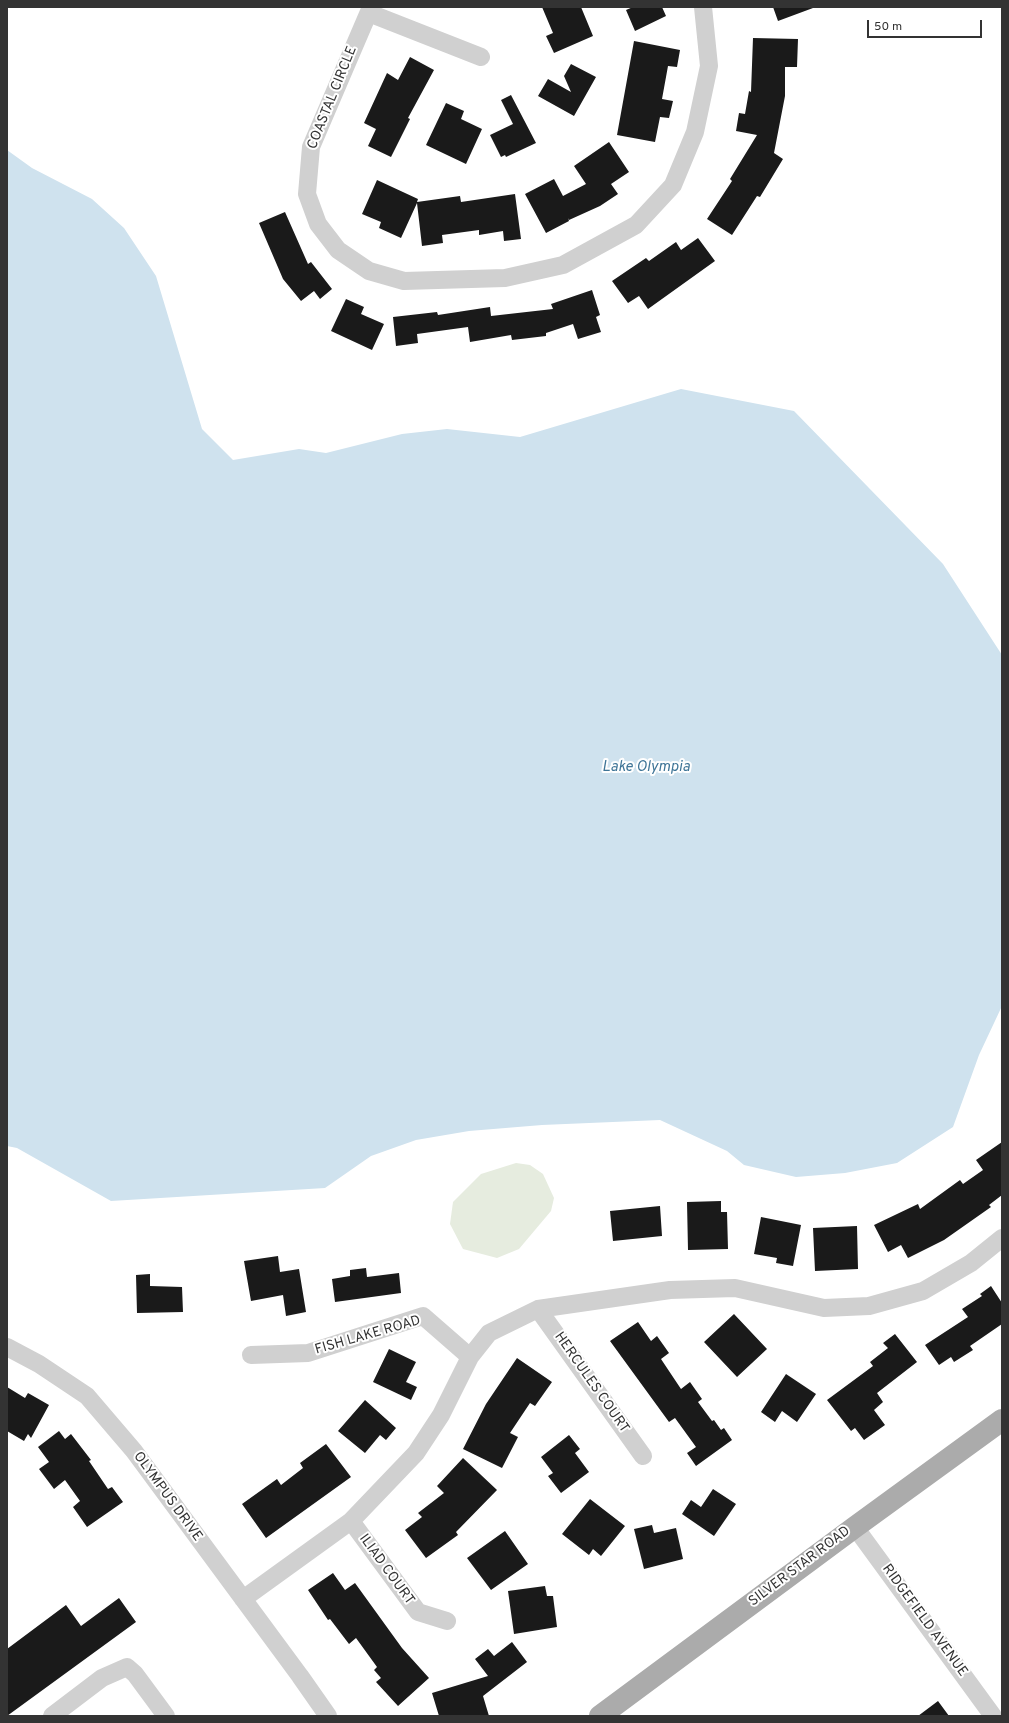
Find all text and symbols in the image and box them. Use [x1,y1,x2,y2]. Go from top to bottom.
scale bar [869,12,984,38]
text: 50 m [874,19,902,35]
street label: COASTAL CIRCLE [305,44,361,152]
water label: Lake Olympia [602,759,690,777]
street label: FISH LAKE ROAD [313,1313,423,1359]
street label: HERCULES COURT [550,1329,632,1437]
street label: OLYMPUS DRIVE [129,1449,205,1545]
street label: SILVER STAR ROAD [746,1523,854,1611]
street label: ILIAD COURT [355,1531,417,1609]
street label: RIDGEFIELD AVENUE [878,1562,970,1680]

